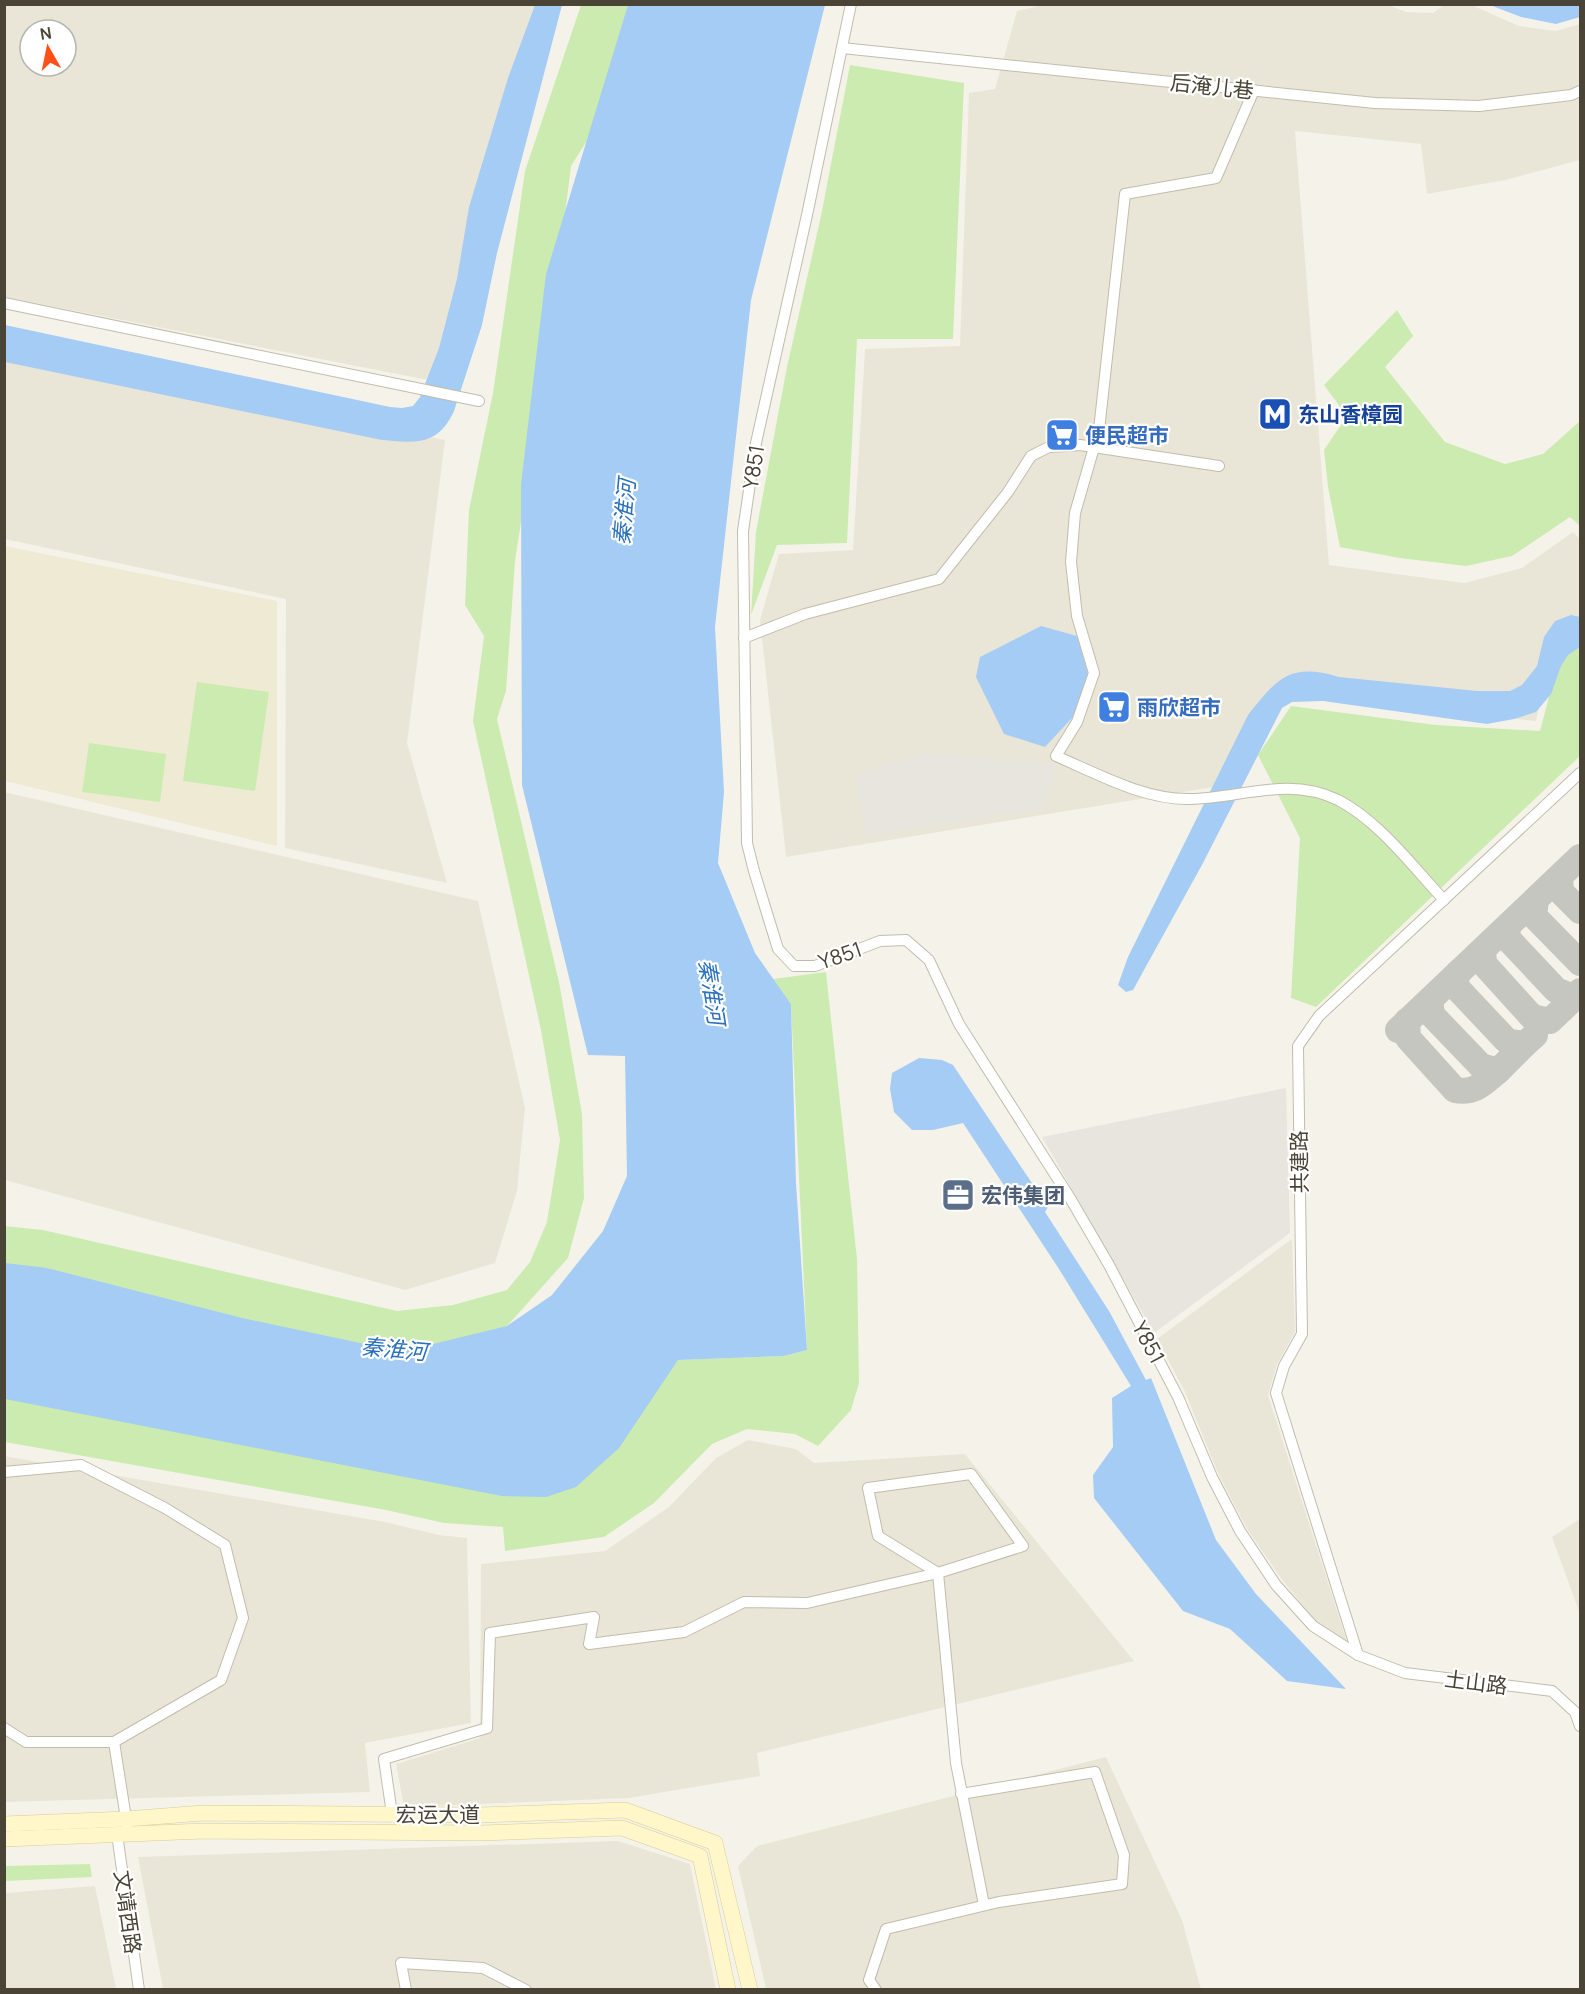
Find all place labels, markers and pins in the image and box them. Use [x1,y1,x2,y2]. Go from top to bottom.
metro station icon: 东山香樟园 [1257,396,1293,432]
place label: 东山香樟园 [1298,400,1403,428]
supermarket icon: 便民超市 [1044,417,1080,453]
place label: 便民超市 [1085,421,1169,449]
supermarket icon: 雨欣超市 [1096,689,1132,725]
place label: 雨欣超市 [1137,693,1221,721]
office icon: 宏伟集团 [940,1177,976,1213]
place label: 宏伟集团 [981,1181,1065,1209]

